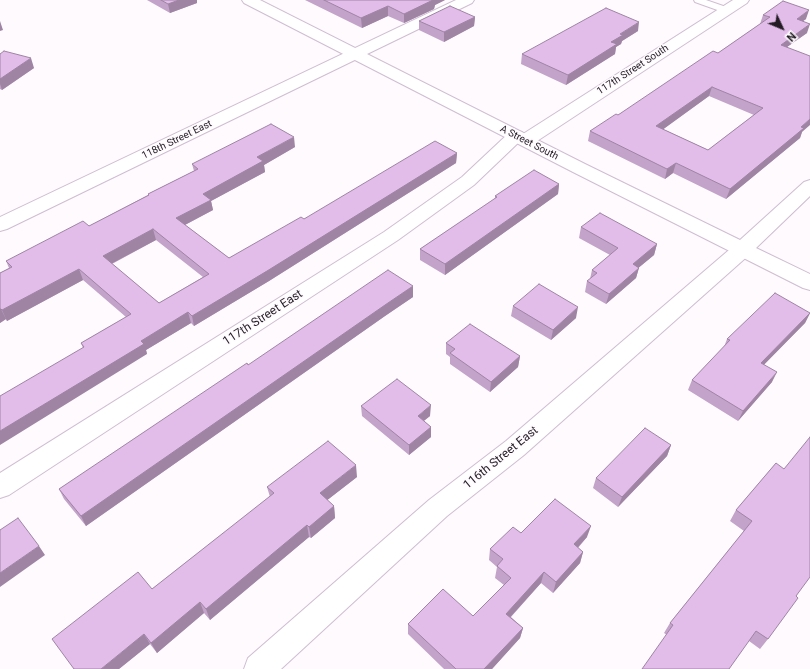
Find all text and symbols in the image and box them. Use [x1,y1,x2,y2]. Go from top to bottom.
north arrow [762,8,802,48]
text: N [784,29,798,44]
street label: 117th Street South [595,42,671,98]
street label: 118th Street East [140,118,214,162]
street label: A Street South [498,123,560,163]
street label: 117th Street East [221,287,305,349]
street label: 116th Street East [461,424,541,492]

